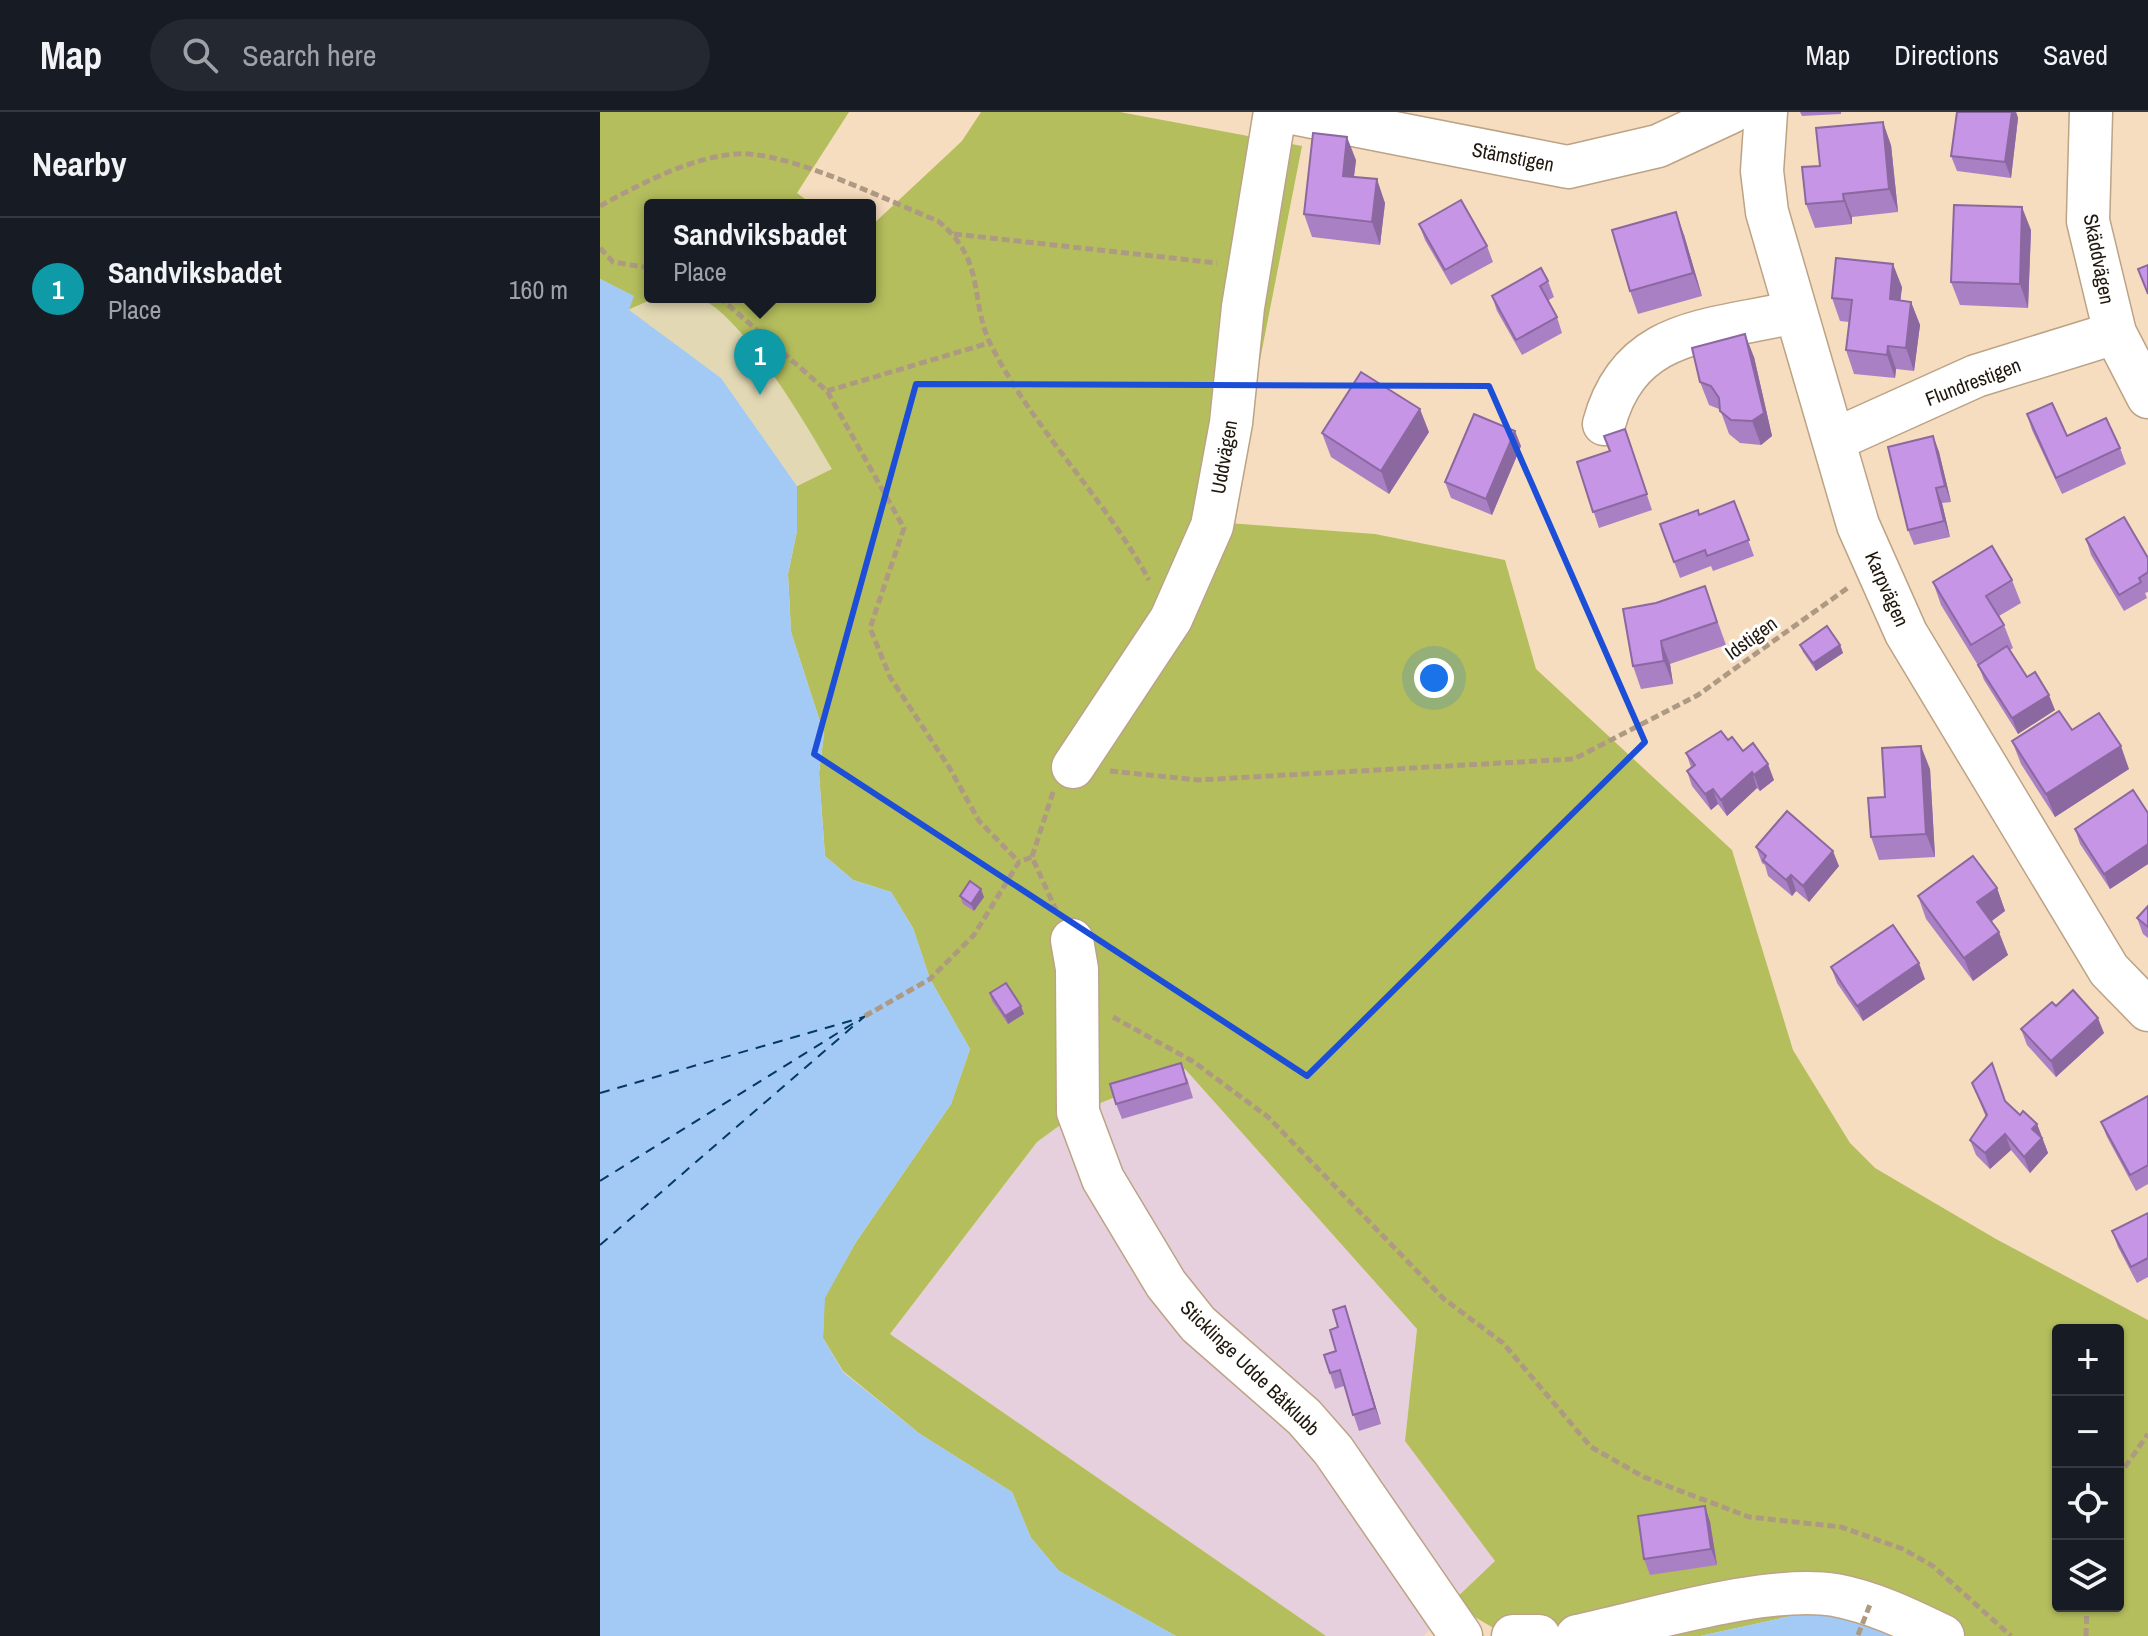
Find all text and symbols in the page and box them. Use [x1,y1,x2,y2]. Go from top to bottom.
search box [150,19,710,91]
text: Map [40,30,102,81]
icon: search [178,33,222,77]
text: Search here [242,35,376,75]
text: Map [1806,36,1850,74]
text: Directions [1894,36,1999,74]
text: Saved [2043,36,2108,74]
street label: Stämstigen [1470,135,1556,178]
text: Nearby [32,141,127,187]
popup [644,199,876,303]
street label: Skäddvägen [2078,212,2121,306]
text: Sandviksbadet [673,214,847,254]
text: Sandviksbadet [108,252,282,292]
text: Place [673,254,727,289]
text: 1 [52,272,64,307]
text: 160 m [509,272,568,307]
text: Place [108,292,161,327]
pin: 1 [734,329,786,395]
street label: Flundrestigen [1921,351,2024,412]
street label: Uddvägen [1204,418,1243,496]
street label: Karpvägen [1859,547,1916,631]
street label: Idstigen [1719,610,1782,666]
your location [1414,658,1454,698]
street label: Sticklinge Udde Båtklubb [1175,1294,1326,1441]
map controls [2052,1324,2124,1612]
button: + [2052,1324,2124,1396]
button: − [2052,1396,2124,1468]
button: locate [2052,1468,2124,1540]
button: layers [2052,1540,2124,1612]

